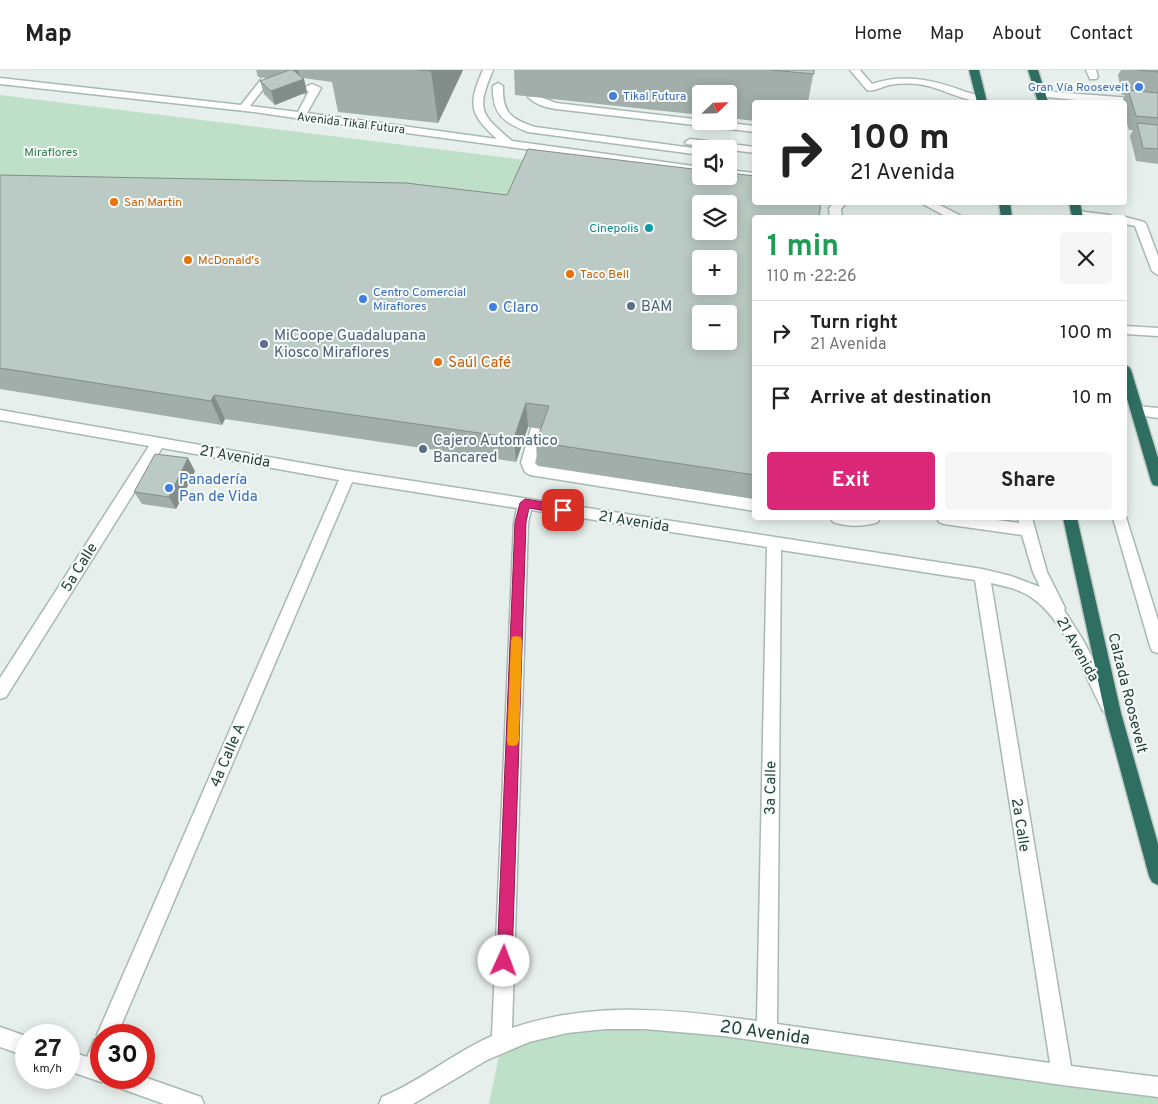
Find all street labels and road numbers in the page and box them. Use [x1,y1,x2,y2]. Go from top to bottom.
street label: Avenida Tikal Futura [296,109,406,139]
street label: 21 Avenida [198,442,272,473]
street label: 21 Avenida [597,508,671,537]
street label: 5a Calle [58,540,103,596]
street label: 21 Avenida [1051,614,1102,686]
street label: Calzada Roosevelt [1102,631,1151,756]
street label: 4a Calle A [206,721,250,790]
street label: 3a Calle [762,761,781,815]
street label: 2a Calle [1006,797,1033,853]
street label: 20 Avenida [718,1016,811,1051]

